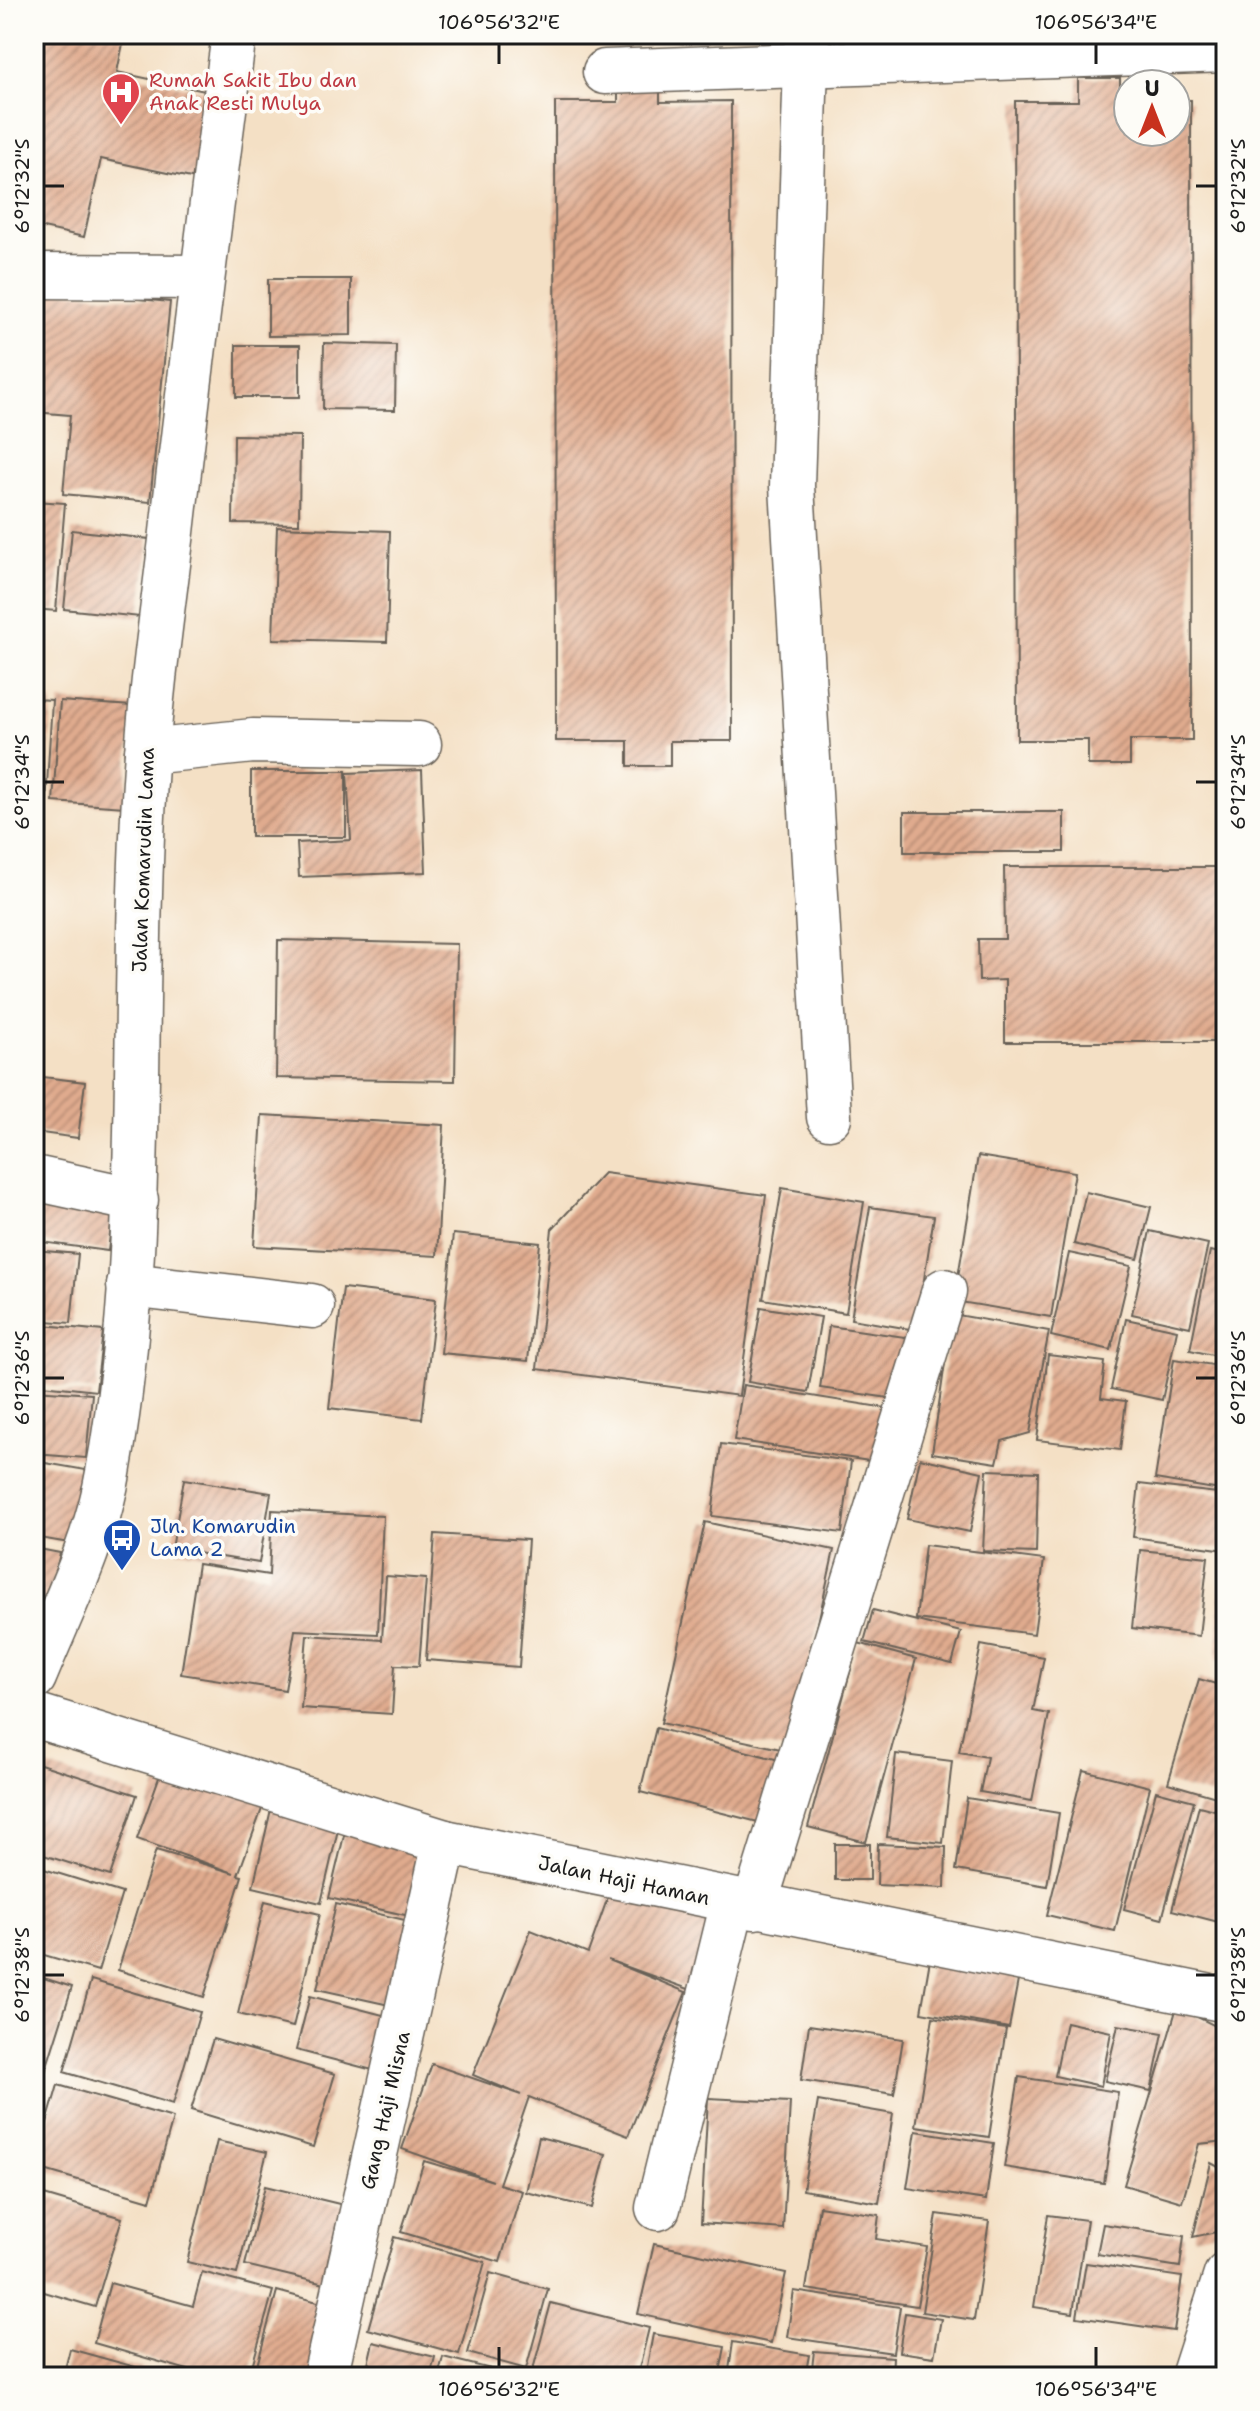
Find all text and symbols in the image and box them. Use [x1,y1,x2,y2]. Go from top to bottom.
text: 106°56'32"E [438,9,560,35]
text: 106°56'34"E [1035,9,1157,35]
place label: Rumah Sakit Ibu dan Anak Resti Mulya [149,67,357,116]
north arrow [1112,68,1192,148]
hospital icon: Rumah Sakit Ibu dan Anak Resti Mulya [100,71,142,126]
text: U [1144,74,1160,103]
text: 6°12'32"S [9,138,35,234]
text: 6°12'32"S [1225,138,1251,234]
text: 6°12'34"S [9,734,35,830]
text: 6°12'34"S [1225,734,1251,830]
street label: Jalan Komarudin Lama [126,746,160,973]
text: 6°12'36"S [9,1330,35,1426]
text: 6°12'36"S [1225,1330,1251,1426]
place label: Jln. Komarudin Lama 2 [150,1513,296,1562]
bus stop icon: Jln. Komarudin Lama 2 [101,1517,143,1572]
street label: Jalan Haji Haman [536,1849,712,1911]
text: 6°12'38"S [9,1927,35,2023]
text: 6°12'38"S [1225,1927,1251,2023]
street label: Gang Haji Misna [354,2028,416,2192]
text: 106°56'32"E [438,2376,560,2402]
text: 106°56'34"E [1035,2376,1157,2402]

